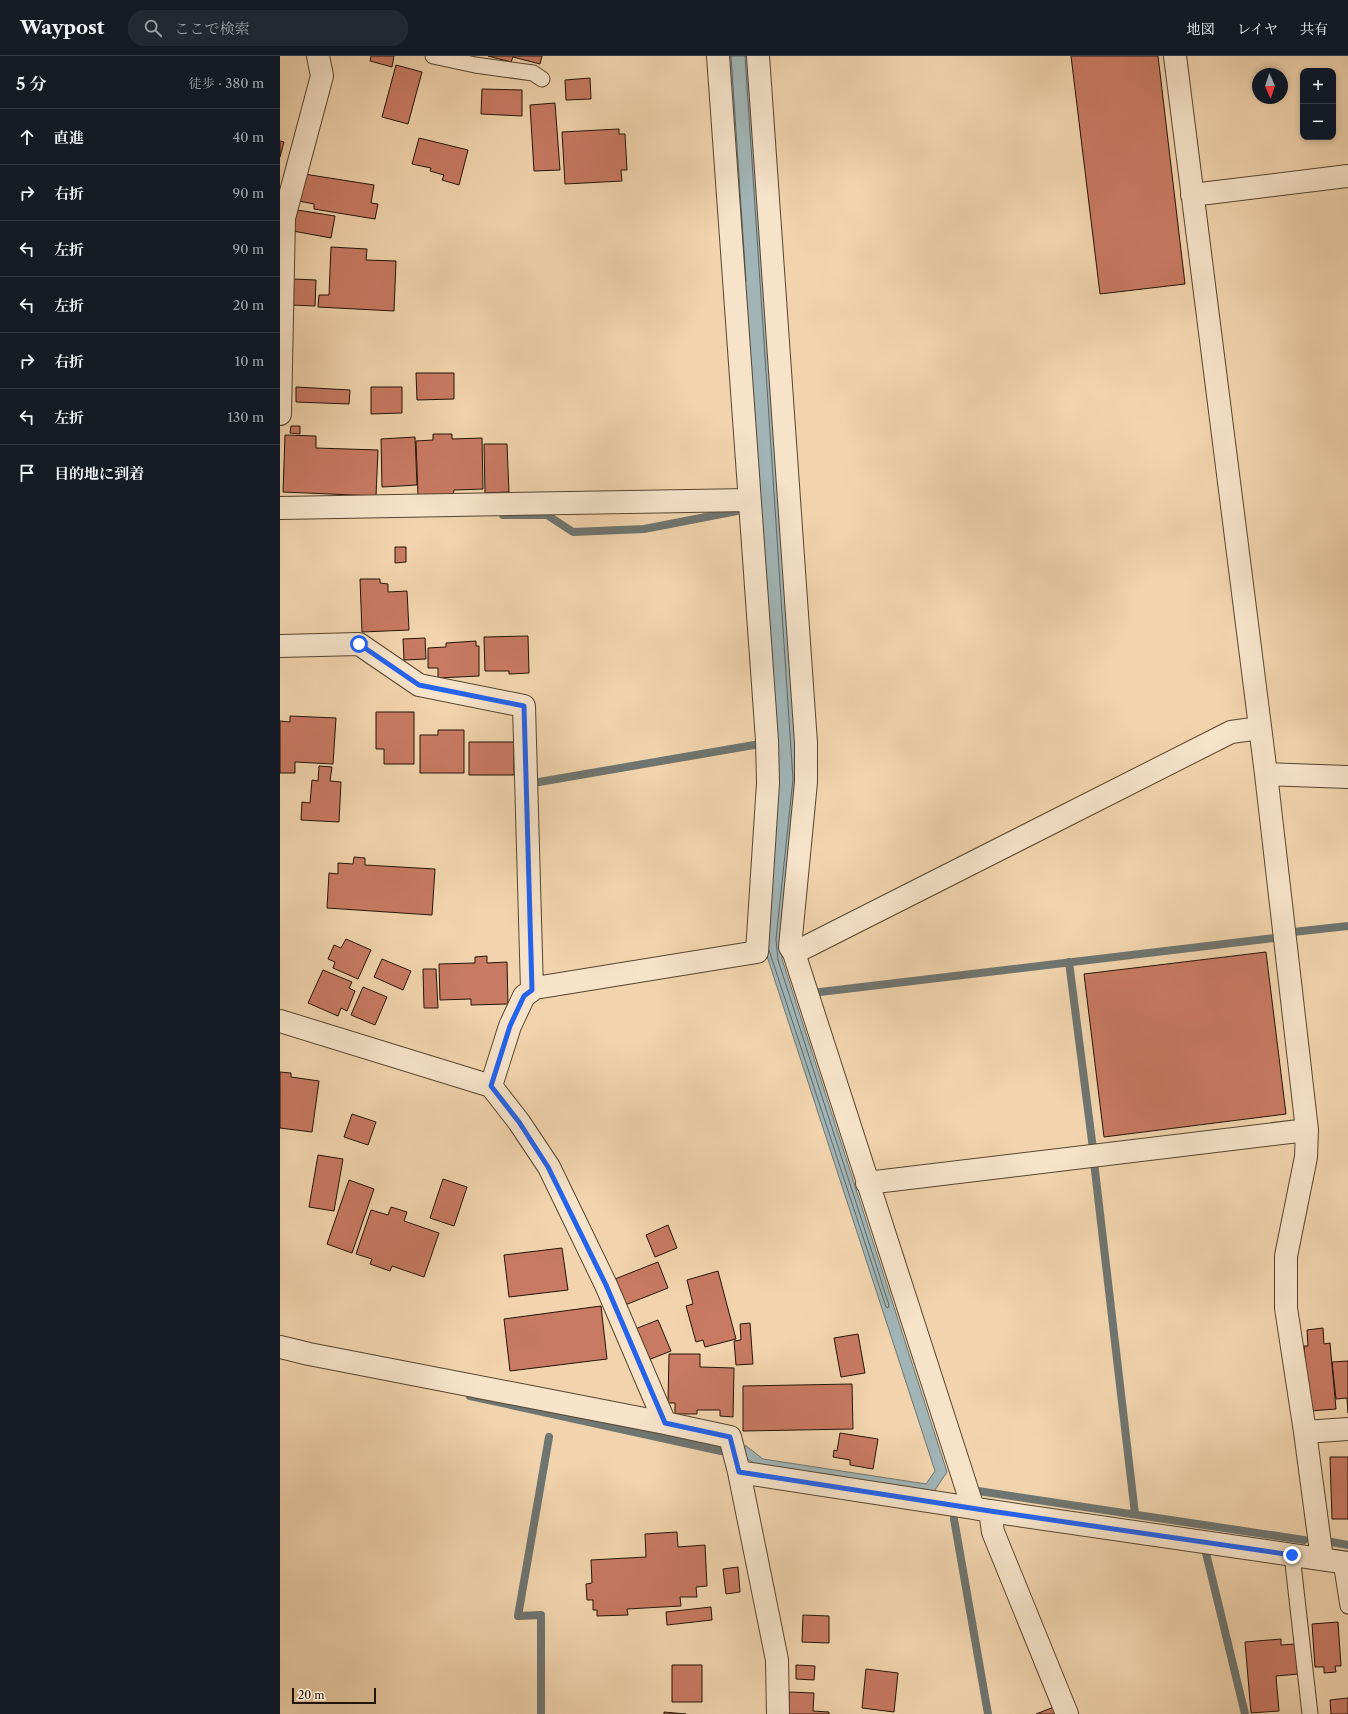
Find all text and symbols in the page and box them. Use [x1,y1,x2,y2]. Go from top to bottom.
search box [128,10,408,46]
text: Waypost [20,16,104,39]
icon: search [142,17,164,39]
text: ここで検索 [174,19,249,38]
text: 地図 [1187,20,1215,38]
text: レイヤ [1237,20,1278,38]
text: 共有 [1300,20,1328,38]
north arrow [1252,68,1288,104]
map controls [1300,68,1336,140]
button: + [1300,68,1336,104]
text: 5 分 [16,74,47,94]
text: 徒歩 · 380 m [189,75,264,91]
button: − [1300,104,1336,140]
icon: ahead [16,126,38,148]
text: 直進 [54,128,84,147]
text: 40 m [233,129,264,145]
icon: right [16,182,38,204]
text: 右折 [54,184,84,203]
text: 90 m [233,185,264,201]
icon: left [16,238,38,260]
text: 左折 [54,240,84,259]
text: 90 m [233,241,264,257]
icon: left [16,294,38,316]
text: 左折 [54,296,84,315]
text: 20 m [233,297,264,313]
icon: right [16,350,38,372]
text: 右折 [54,352,84,371]
text: 10 m [235,353,264,369]
icon: left [16,406,38,428]
text: 左折 [54,408,84,427]
text: 130 m [228,409,264,425]
icon: arrive [16,462,38,484]
text: 目的地に到着 [54,464,144,483]
route start [350,635,368,653]
route end [1283,1546,1301,1564]
scale bar [292,1686,376,1705]
text: 20 m [298,1688,324,1702]

